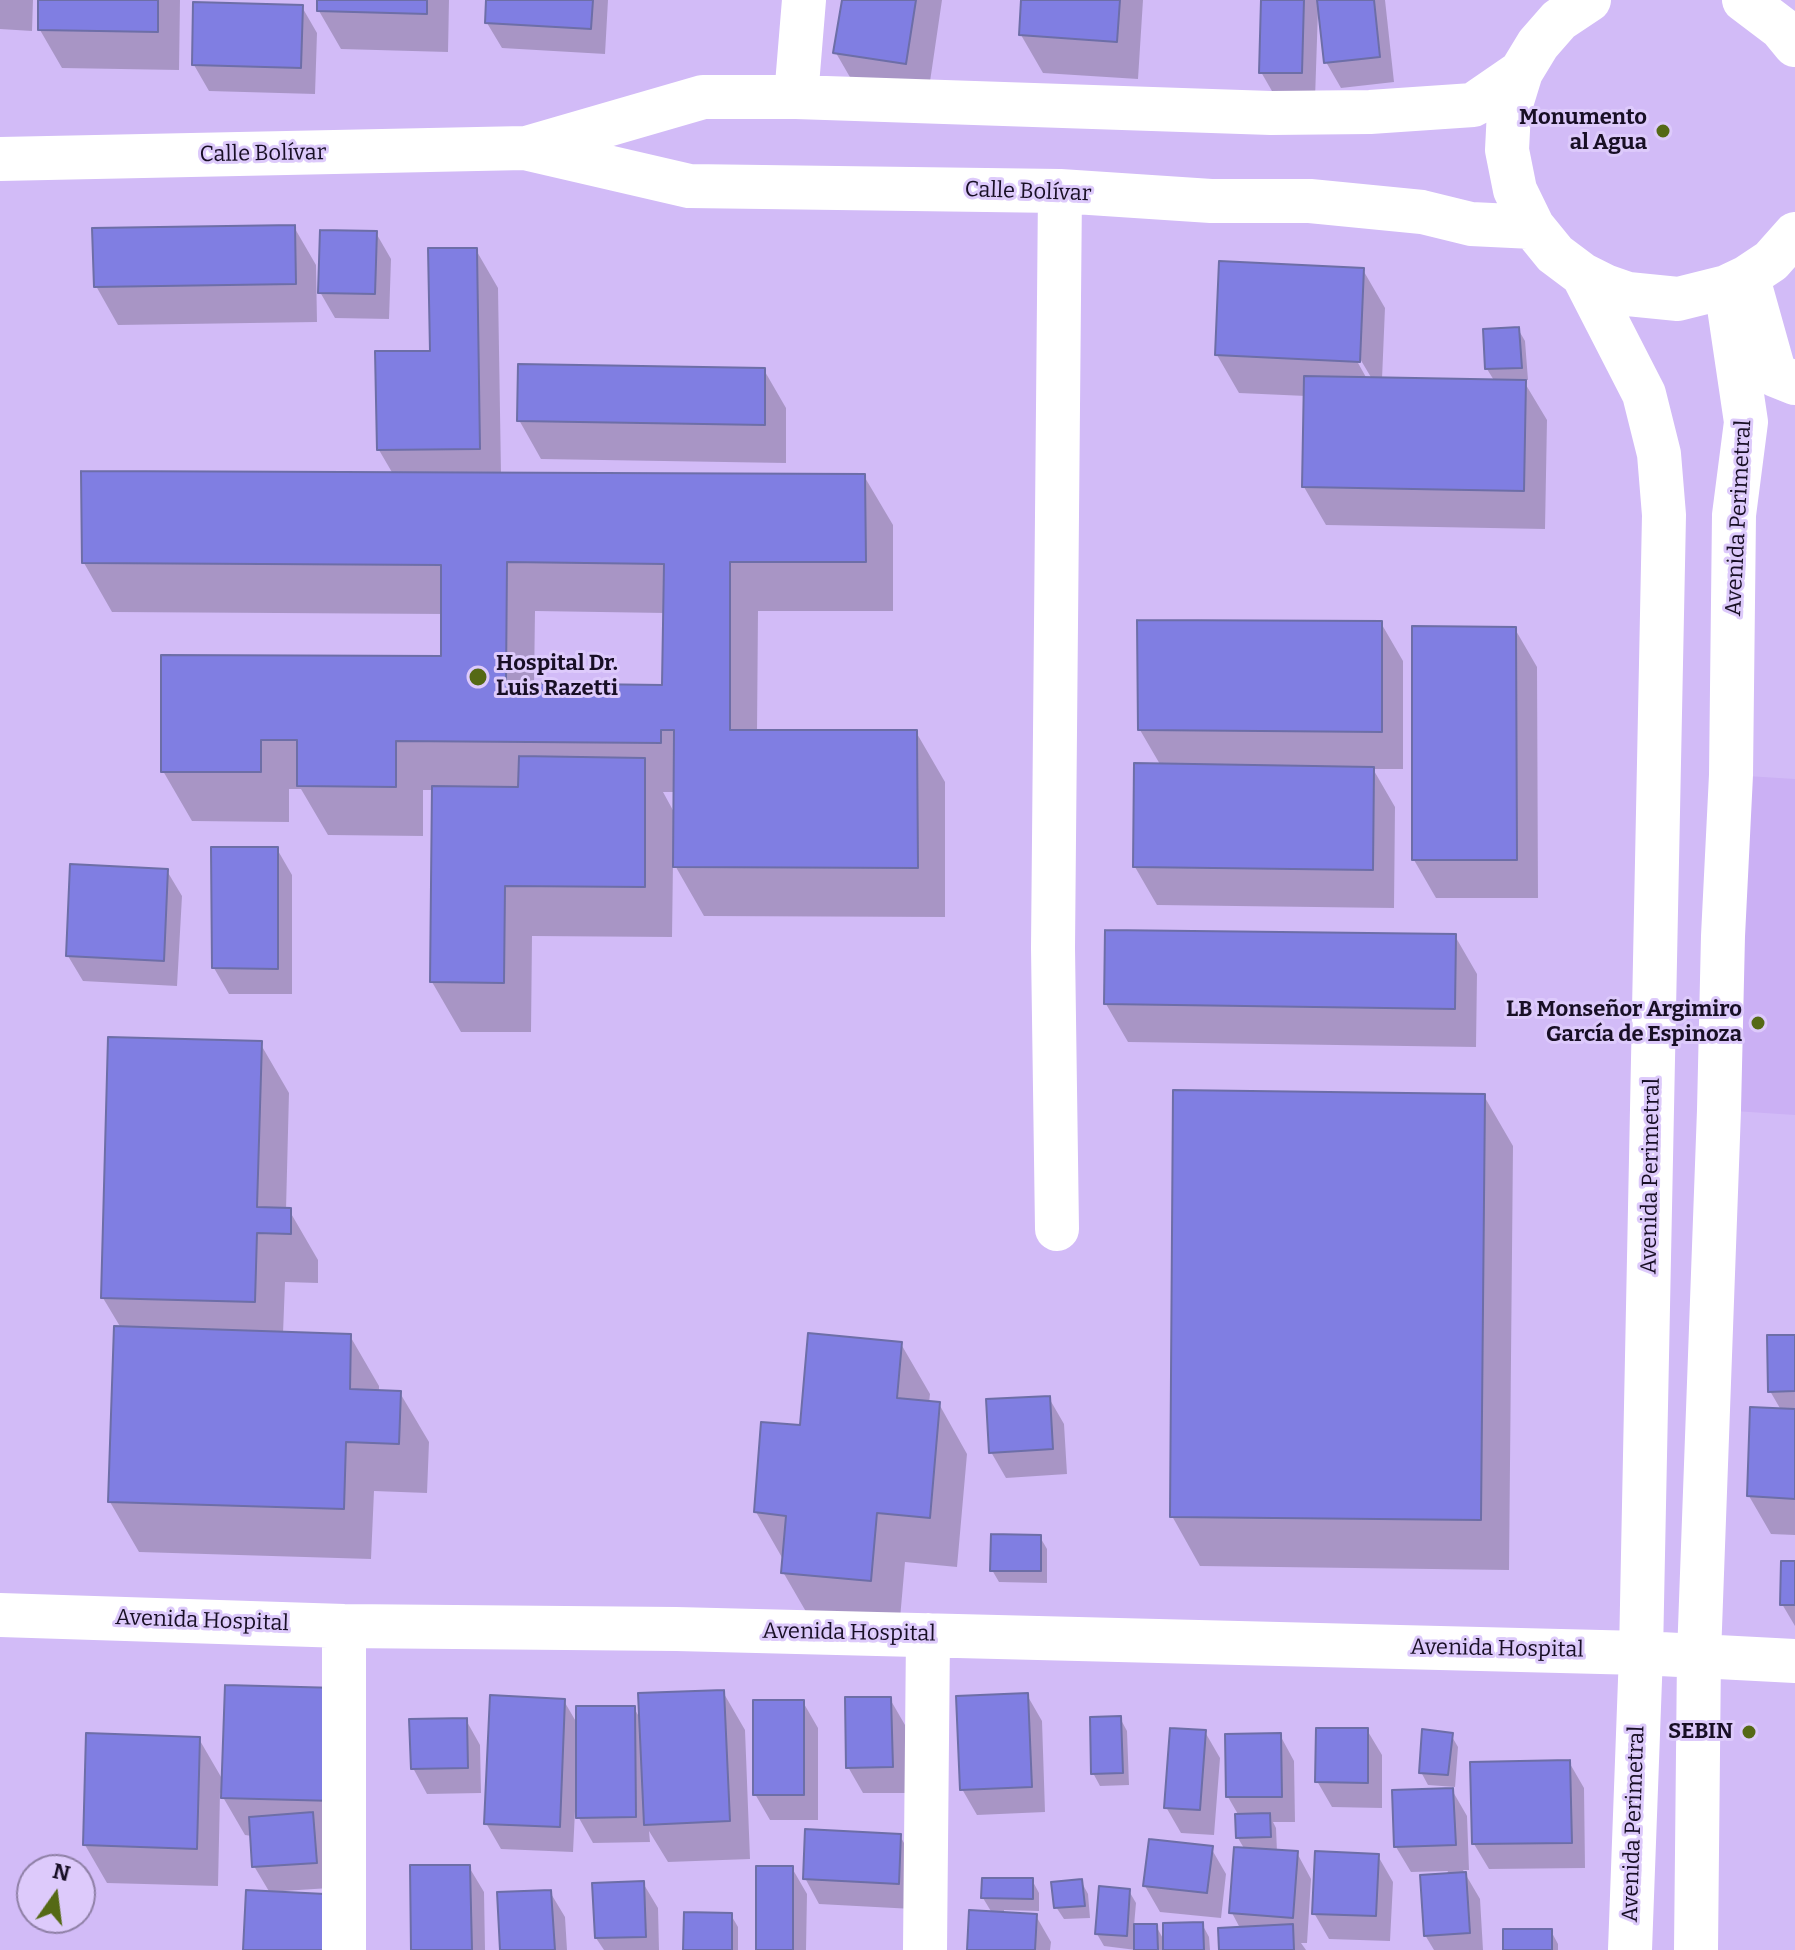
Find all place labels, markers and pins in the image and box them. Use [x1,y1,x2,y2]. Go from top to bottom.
place label: Monumento al Agua [1519,105,1647,156]
marker: Monumento al Agua [1654,122,1672,140]
place label: Hospital Dr. Luis Razetti [496,651,618,702]
marker: Hospital Dr. Luis Razetti [467,666,489,688]
place label: LB Monseñor Argimiro García de Espinoza [1506,997,1742,1048]
marker: LB Monseñor Argimiro García de Espinoza [1749,1014,1767,1032]
place label: SEBIN [1668,1719,1733,1745]
marker: SEBIN [1740,1723,1758,1741]

